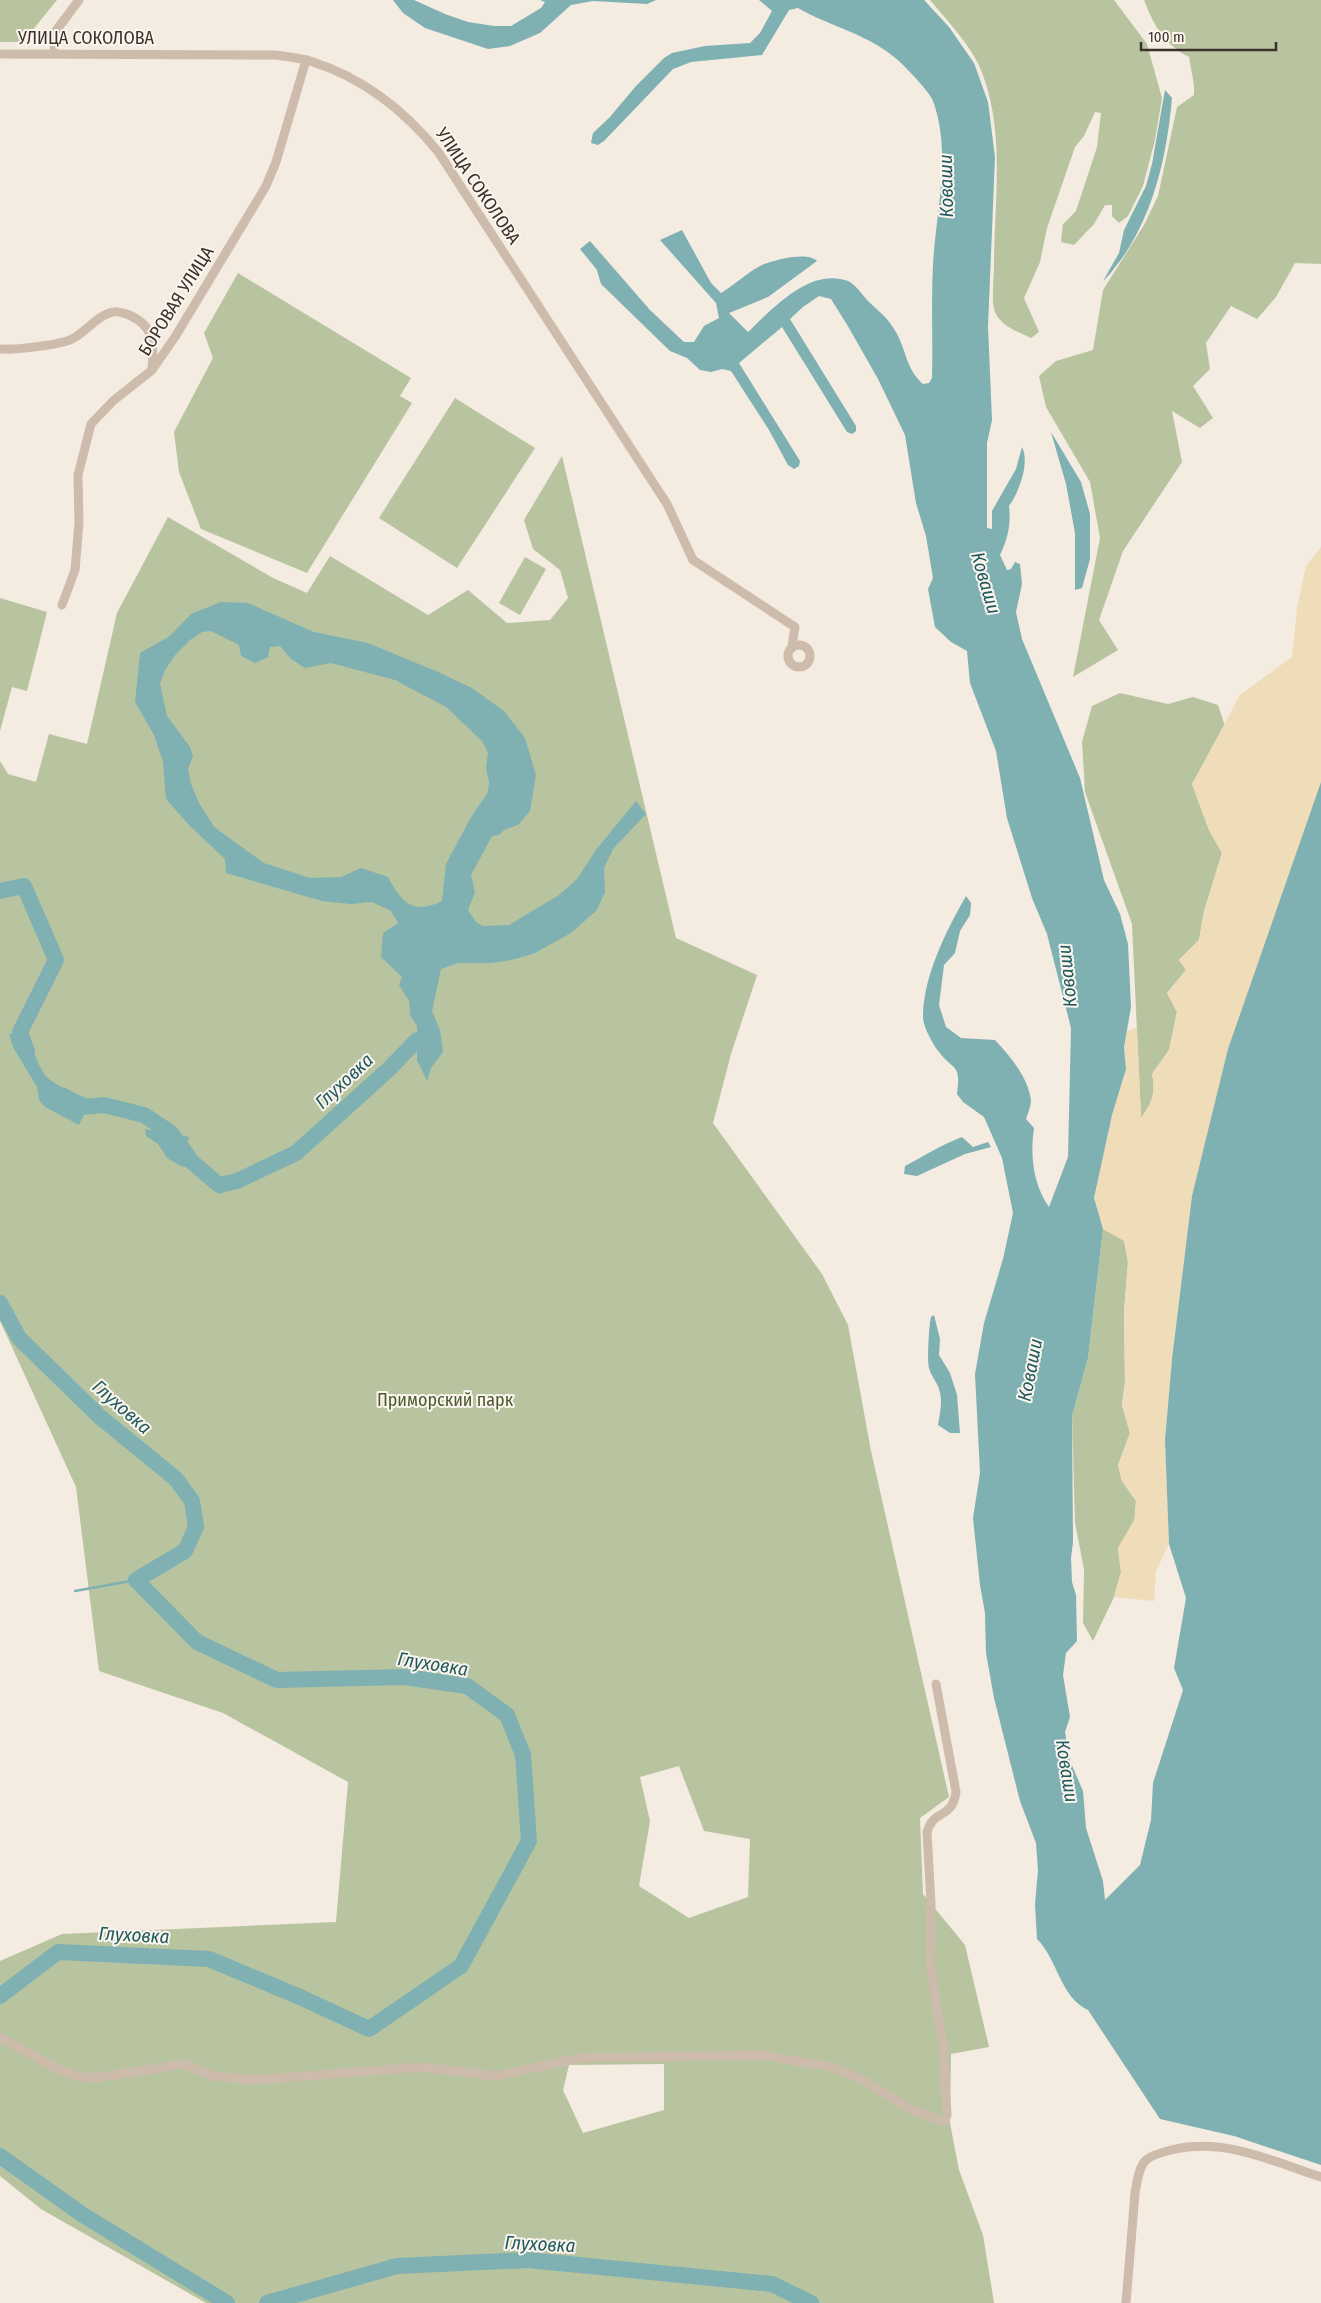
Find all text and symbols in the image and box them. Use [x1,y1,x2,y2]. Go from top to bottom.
scale bar [1141,20,1276,52]
street label: УЛИЦА СОКОЛОВА [17,27,154,49]
text: 100 m [1148,28,1185,46]
street label: УЛИЦА СОКОЛОВА [430,123,525,249]
water label: Коваши [934,154,958,218]
street label: БОРОВАЯ УЛИЦА [134,242,219,360]
water label: Коваши [966,549,1006,617]
water label: Коваши [1052,943,1082,1009]
water label: Глуховка [310,1048,378,1114]
water label: Коваши [1013,1337,1047,1403]
water label: Глуховка [88,1375,156,1439]
park label: Приморский парк [377,1389,514,1411]
water label: Глуховка [396,1647,470,1681]
water label: Коваши [1051,1738,1083,1804]
water label: Глуховка [98,1922,170,1948]
water label: Глуховка [504,2231,576,2257]

